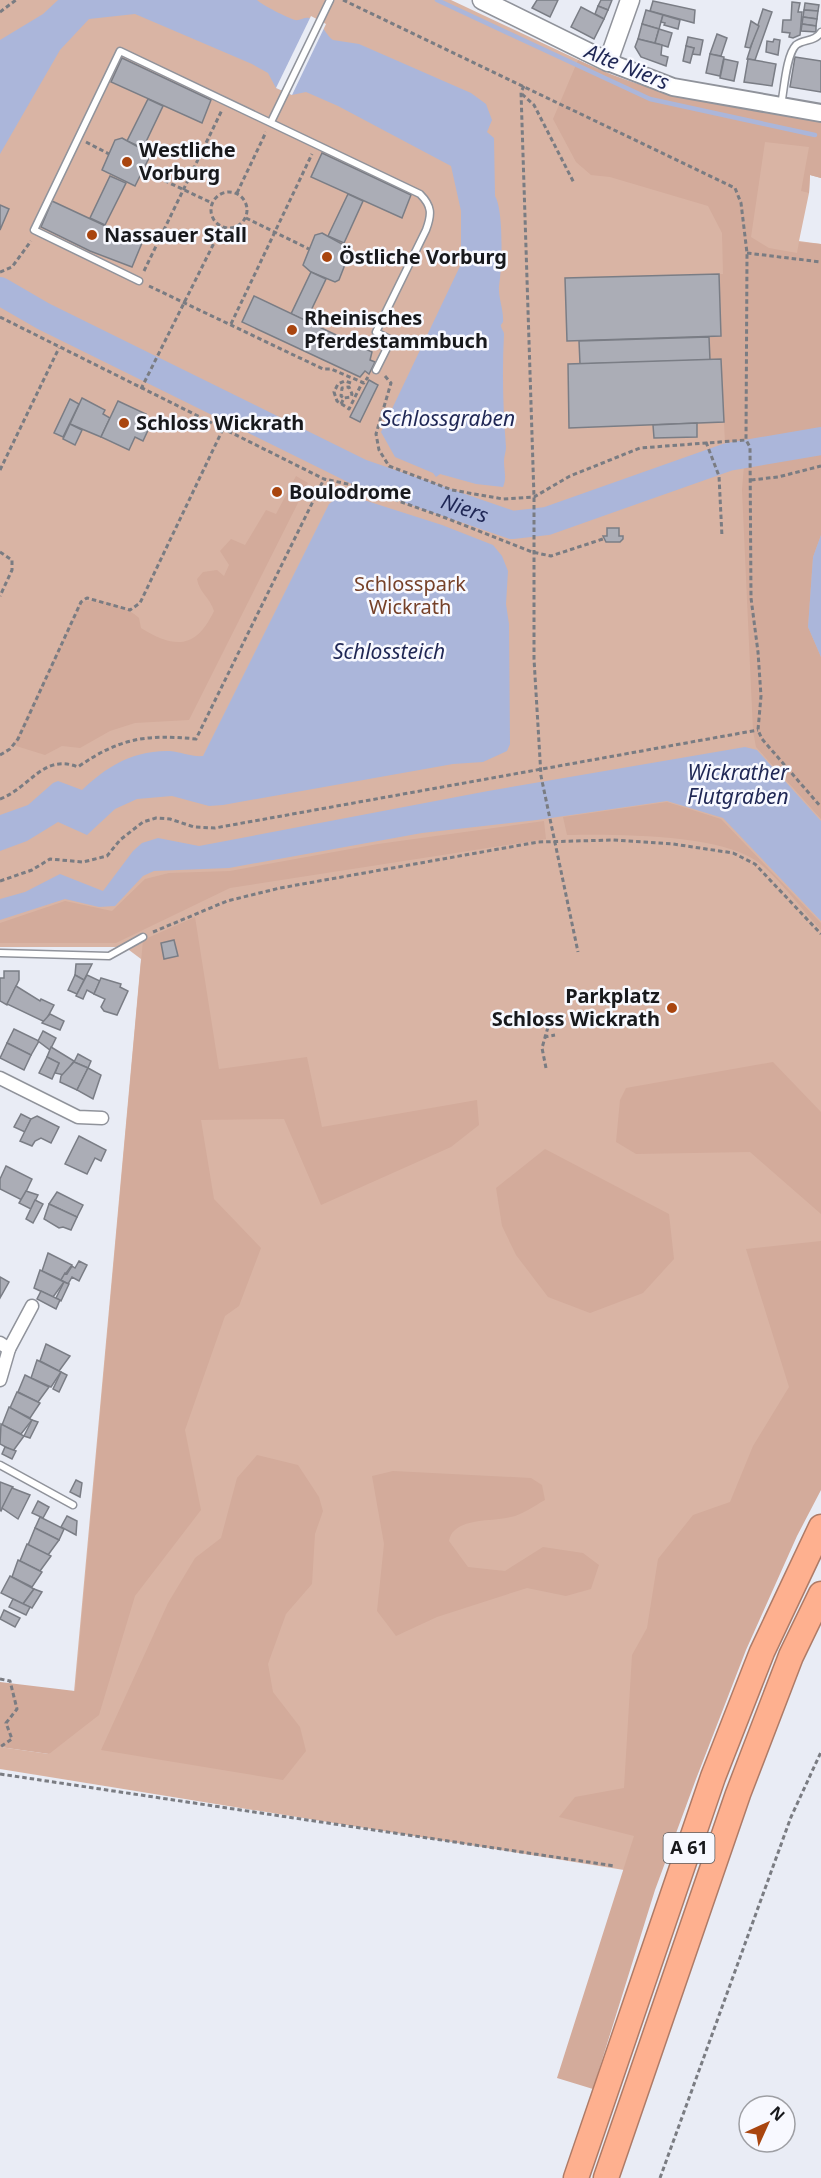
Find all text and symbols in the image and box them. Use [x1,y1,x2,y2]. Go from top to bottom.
water label: Alte Niers [579,36,674,96]
place label: Westliche Vorburg [139,136,236,186]
marker: Westliche Vorburg [120,155,134,169]
place label: Nassauer Stall [104,221,247,248]
marker: Nassauer Stall [85,228,99,242]
place label: Östliche Vorburg [339,243,507,270]
marker: Östliche Vorburg [320,250,334,264]
place label: Rheinisches Pferdestammbuch [304,304,488,354]
marker: Rheinisches Pferdestammbuch [285,323,299,337]
water label: Schlossgraben [381,404,515,432]
place label: Schloss Wickrath [136,409,304,436]
marker: Schloss Wickrath [117,416,131,430]
place label: Boulodrome [289,478,411,505]
marker: Boulodrome [270,485,284,499]
water label: Niers [438,487,492,529]
park label: Schlosspark Wickrath [354,570,466,620]
water label: Schlossteich [333,637,445,665]
water label: Wickrather Flutgraben [687,758,790,810]
place label: Parkplatz Schloss Wickrath [492,982,660,1032]
marker: Parkplatz Schloss Wickrath [665,1001,679,1015]
road number: A 61 [664,1833,714,1863]
north arrow [737,2094,797,2154]
text: N [765,2101,790,2126]

